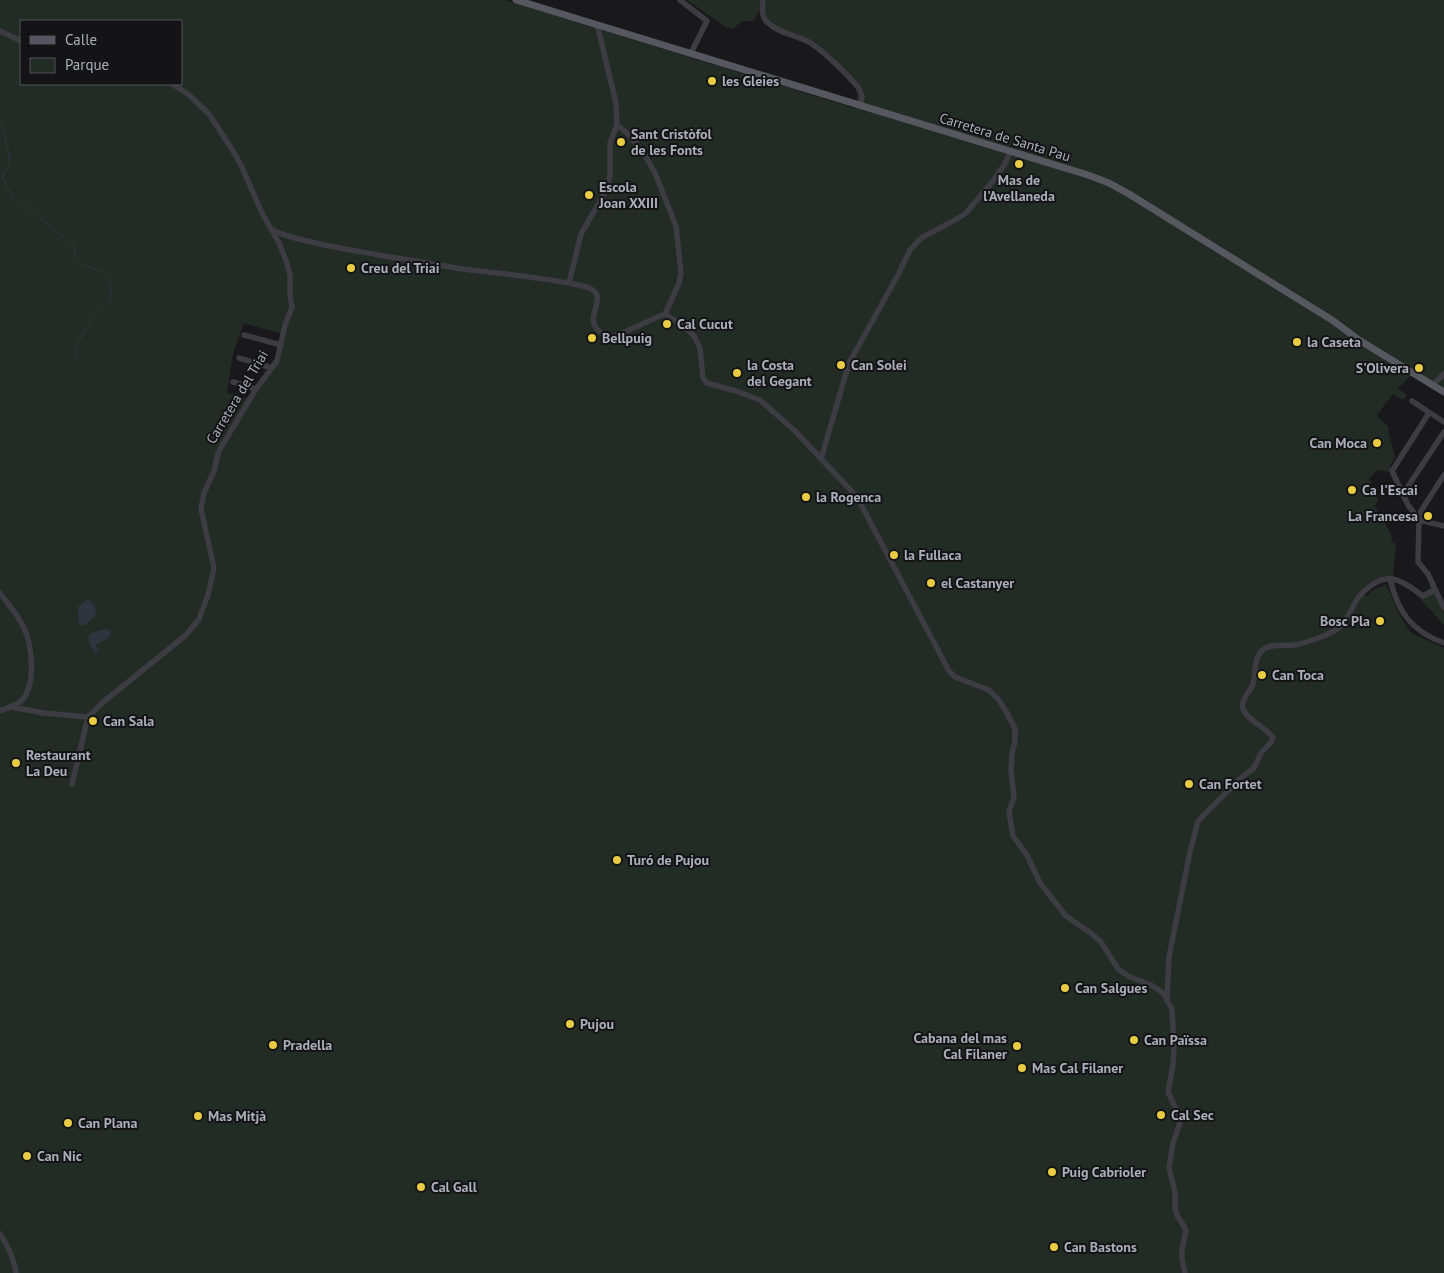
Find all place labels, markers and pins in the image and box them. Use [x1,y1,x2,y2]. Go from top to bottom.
place label: les Gleies [722,72,779,90]
marker: les Gleies [706,75,718,87]
place label: Sant Cristòfol de les Fonts [631,125,713,159]
marker: Sant Cristòfol de les Fonts [615,136,627,148]
marker: Mas de l'Avellaneda [1013,158,1025,170]
place label: Mas de l'Avellaneda [983,171,1055,205]
place label: Escola Joan XXIII [598,178,658,212]
marker: Escola Joan XXIII [583,189,595,201]
place label: Creu del Triai [361,259,440,277]
marker: Creu del Triai [345,262,357,274]
place label: Cal Cucut [677,315,733,333]
marker: Cal Cucut [661,318,673,330]
place label: Bellpuig [602,329,652,347]
marker: Bellpuig [586,332,598,344]
place label: la Caseta [1307,333,1361,351]
marker: la Caseta [1291,336,1303,348]
place label: la Costa del Gegant [747,356,812,390]
place label: Can Solei [851,356,907,374]
marker: Can Solei [835,359,847,371]
place label: S'Olivera [1356,359,1409,377]
marker: S'Olivera [1413,362,1425,374]
marker: la Costa del Gegant [731,367,743,379]
place label: Can Moca [1309,434,1367,452]
marker: Can Moca [1371,437,1383,449]
place label: Ca l'Escai [1362,481,1418,499]
marker: Ca l'Escai [1346,484,1358,496]
place label: la Rogenca [816,488,881,506]
marker: la Rogenca [800,491,812,503]
place label: La Francesa [1348,507,1418,525]
marker: La Francesa [1422,510,1434,522]
place label: la Fullaca [904,546,961,564]
marker: la Fullaca [888,549,900,561]
place label: el Castanyer [941,574,1014,592]
marker: el Castanyer [925,577,937,589]
place label: Bosc Pla [1320,612,1370,630]
marker: Bosc Pla [1374,615,1386,627]
place label: Can Toca [1272,666,1324,684]
marker: Can Toca [1256,669,1268,681]
place label: Can Sala [103,712,154,730]
marker: Can Sala [87,715,99,727]
place label: Restaurant La Deu [26,746,91,780]
marker: Restaurant La Deu [10,757,22,769]
place label: Can Fortet [1199,775,1262,793]
marker: Can Fortet [1183,778,1195,790]
place label: Turó de Pujou [627,851,709,869]
marker: Turó de Pujou [611,854,623,866]
place label: Can Salgues [1075,979,1147,997]
marker: Can Salgues [1059,982,1071,994]
place label: Pujou [580,1015,614,1033]
marker: Pujou [564,1018,576,1030]
place label: Cabana del mas Cal Filaner [913,1029,1007,1063]
place label: Can Païssa [1144,1031,1207,1049]
marker: Can Païssa [1128,1034,1140,1046]
place label: Pradella [283,1036,332,1054]
marker: Pradella [267,1039,279,1051]
marker: Cabana del mas Cal Filaner [1011,1040,1023,1052]
place label: Mas Cal Filaner [1032,1059,1123,1077]
marker: Mas Cal Filaner [1016,1062,1028,1074]
place label: Cal Sec [1171,1106,1214,1124]
place label: Mas Mitjà [208,1107,266,1125]
marker: Cal Sec [1155,1109,1167,1121]
marker: Mas Mitjà [192,1110,204,1122]
place label: Can Plana [78,1114,137,1132]
marker: Can Plana [62,1117,74,1129]
place label: Can Nic [37,1147,82,1165]
marker: Can Nic [21,1150,33,1162]
place label: Puig Cabrioler [1062,1163,1146,1181]
marker: Puig Cabrioler [1046,1166,1058,1178]
place label: Cal Gall [431,1178,478,1196]
marker: Cal Gall [415,1181,427,1193]
place label: Can Bastons [1064,1238,1137,1256]
marker: Can Bastons [1048,1241,1060,1253]

